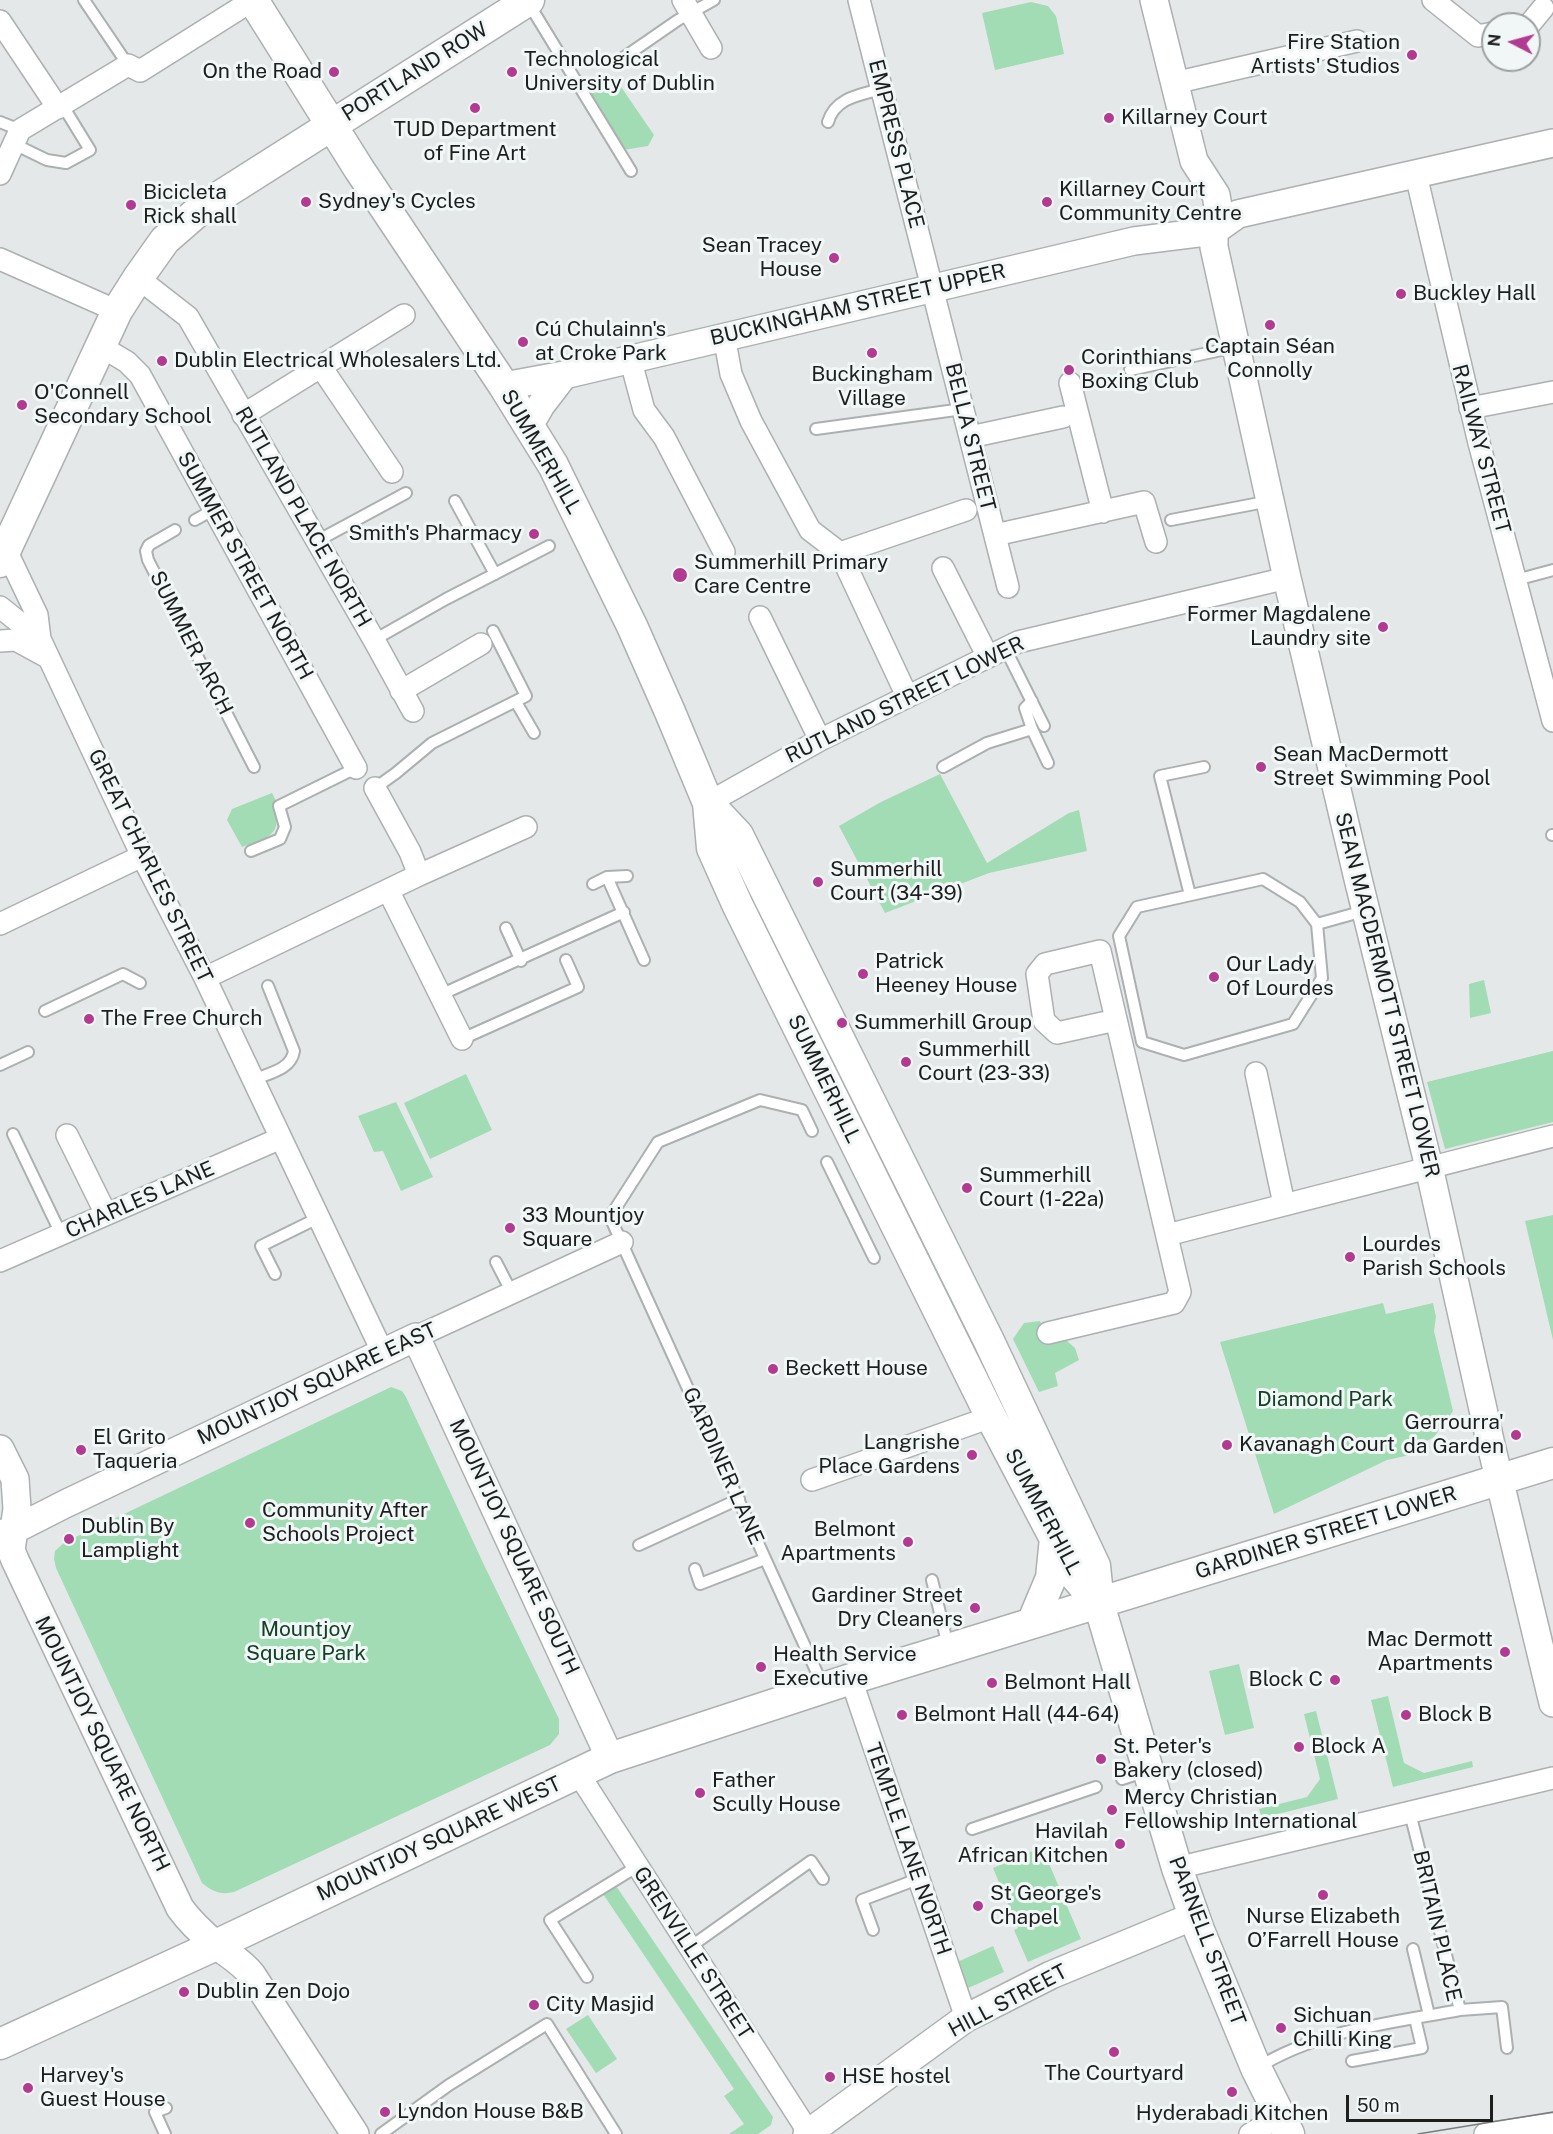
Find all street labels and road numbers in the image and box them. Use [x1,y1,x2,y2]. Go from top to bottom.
street label: PORTLAND ROW [337,17,493,127]
street label: EMPRESS PLACE [863,57,929,231]
street label: BUCKINGHAM STREET UPPER [708,259,1008,351]
street label: BELLA STREET [939,361,1001,513]
street label: RAILWAY STREET [1446,362,1516,536]
street label: SUMMERHILL [495,385,587,519]
street label: RUTLAND PLACE NORTH [230,402,376,632]
street label: SUMMER STREET NORTH [172,448,318,684]
street label: SUMMER ARCH [144,567,238,719]
street label: RUTLAND STREET LOWER [781,631,1029,769]
street label: GREAT CHARLES STREET [82,745,218,987]
street label: SEAN MACDERMOTT STREET LOWER [1329,810,1445,1180]
street label: SUMMERHILL [782,1011,866,1147]
street label: CHARLES LANE [62,1156,218,1244]
street label: MOUNTJOY SQUARE EAST [193,1317,441,1451]
street label: GARDINER LANE [677,1383,769,1549]
street label: MOUNTJOY SQUARE SOUTH [444,1415,584,1679]
street label: SUMMERHILL [999,1444,1087,1580]
street label: GARDINER STREET LOWER [1192,1481,1460,1585]
street label: MOUNTJOY SQUARE NORTH [29,1612,175,1876]
street label: TEMPLE LANE NORTH [860,1739,956,1959]
street label: MOUNTJOY SQUARE WEST [313,1771,565,1907]
street label: BRITAIN PLACE [1407,1848,1467,2004]
street label: PARNELL STREET [1163,1853,1251,2029]
street label: GRENVILLE STREET [628,1862,758,2044]
street label: HILL STREET [944,1959,1072,2043]

